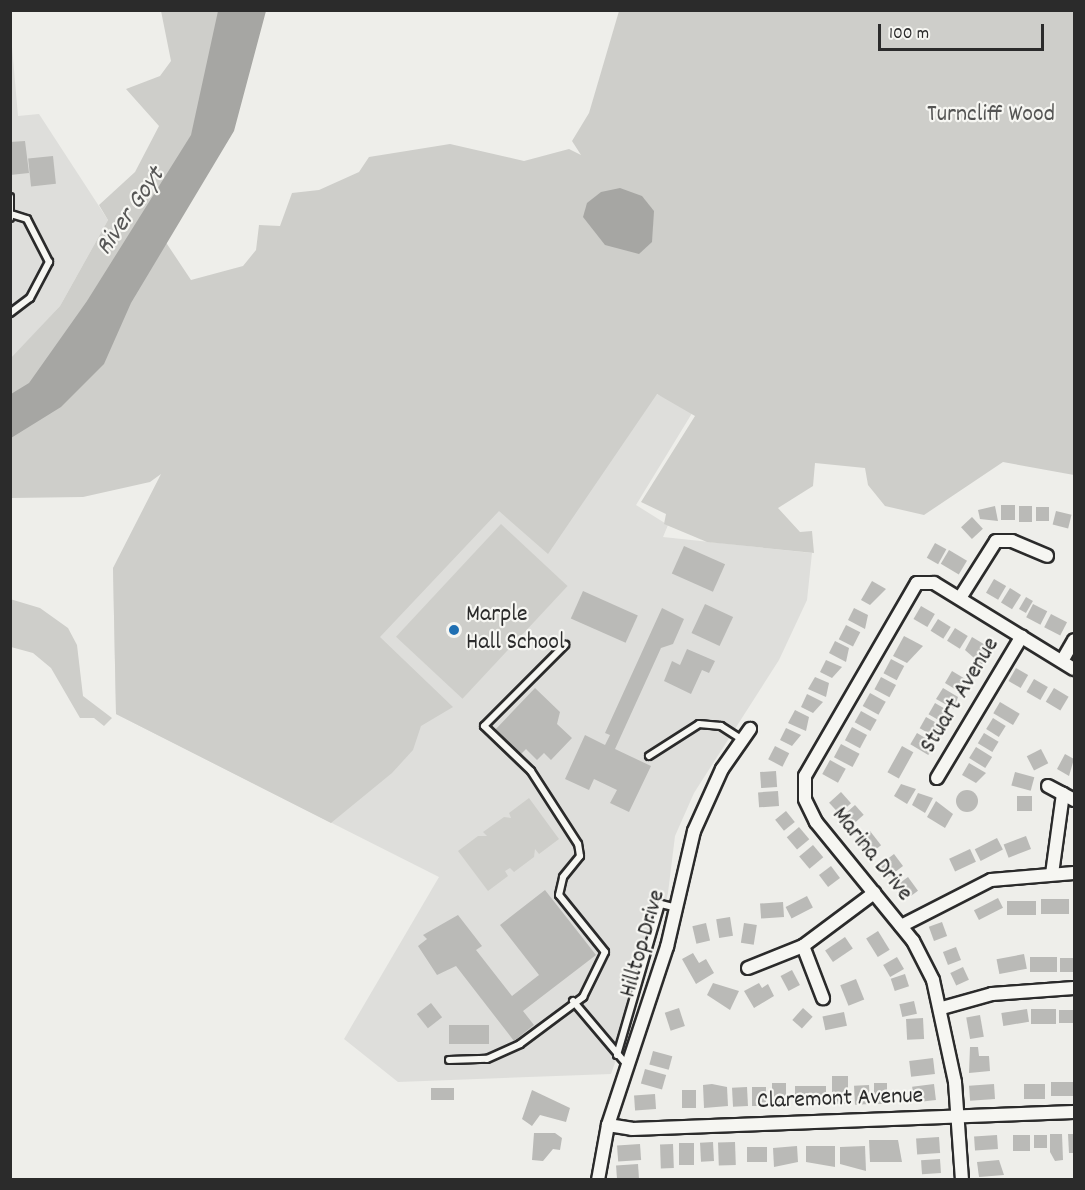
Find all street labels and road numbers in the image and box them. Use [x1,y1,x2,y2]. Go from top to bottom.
street label: Stuart Avenue [915,633,1007,759]
street label: Marina Drive [824,802,918,908]
street label: Hilltop Drive [615,887,673,1001]
street label: Claremont Avenue [756,1083,924,1117]

